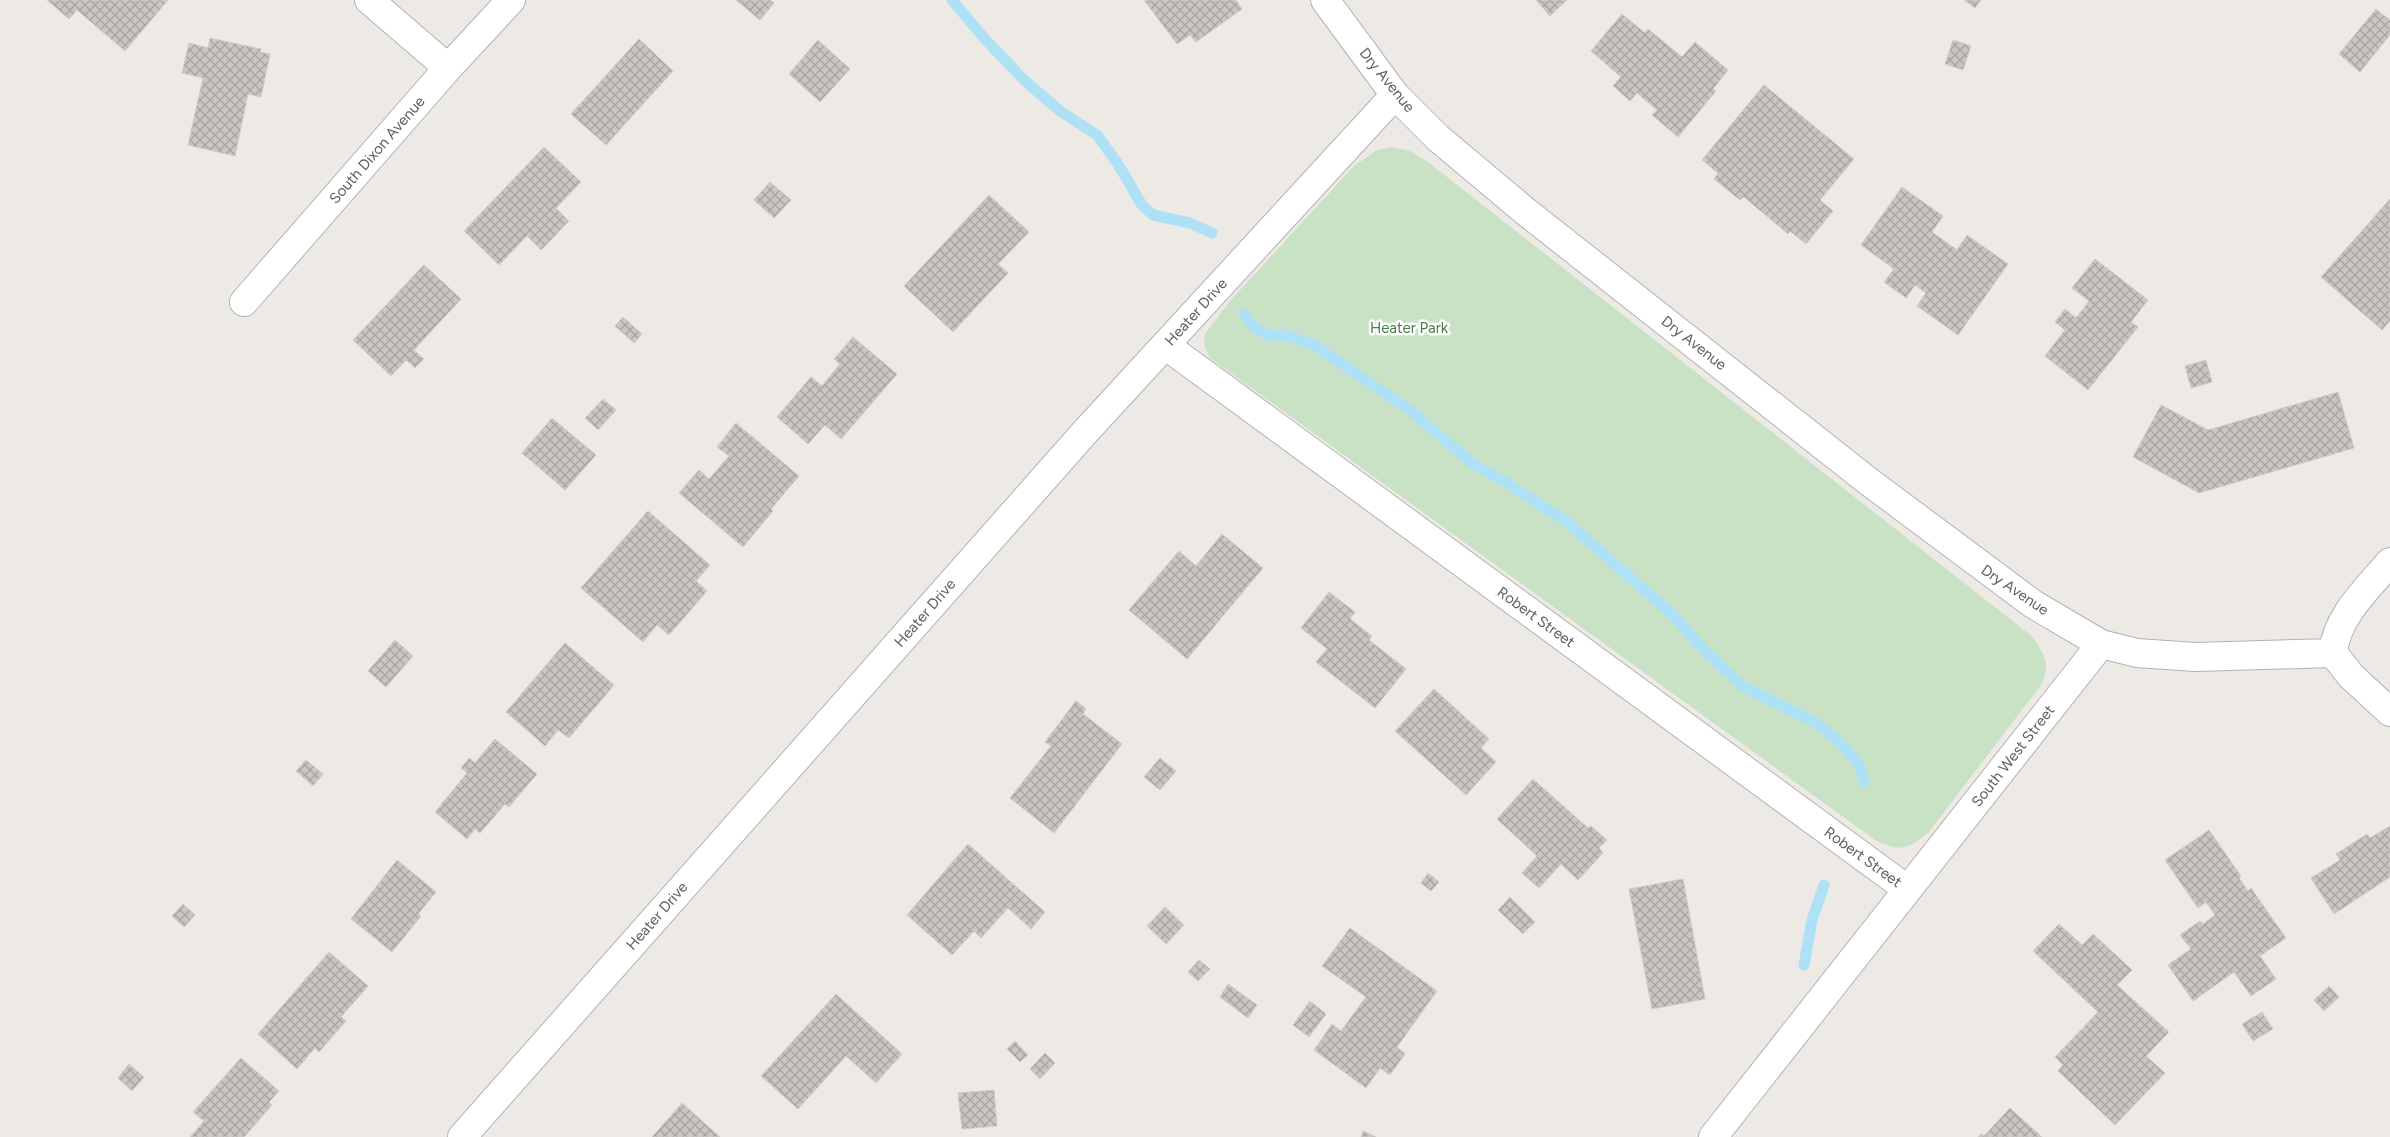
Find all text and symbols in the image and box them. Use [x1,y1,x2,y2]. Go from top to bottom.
street label: Dry Avenue [1356,44,1418,116]
street label: South Dixon Avenue [325,93,429,207]
street label: Heater Drive [1161,275,1231,349]
street label: Dry Avenue [1658,312,1730,374]
park label: Heater Park [1370,319,1449,337]
street label: Dry Avenue [1978,561,2052,619]
street label: Heater Drive [891,575,959,651]
street label: Robert Street [1494,583,1579,651]
street label: South West Street [1968,701,2059,811]
street label: Robert Street [1821,823,1906,891]
street label: Heater Drive [623,878,691,954]

